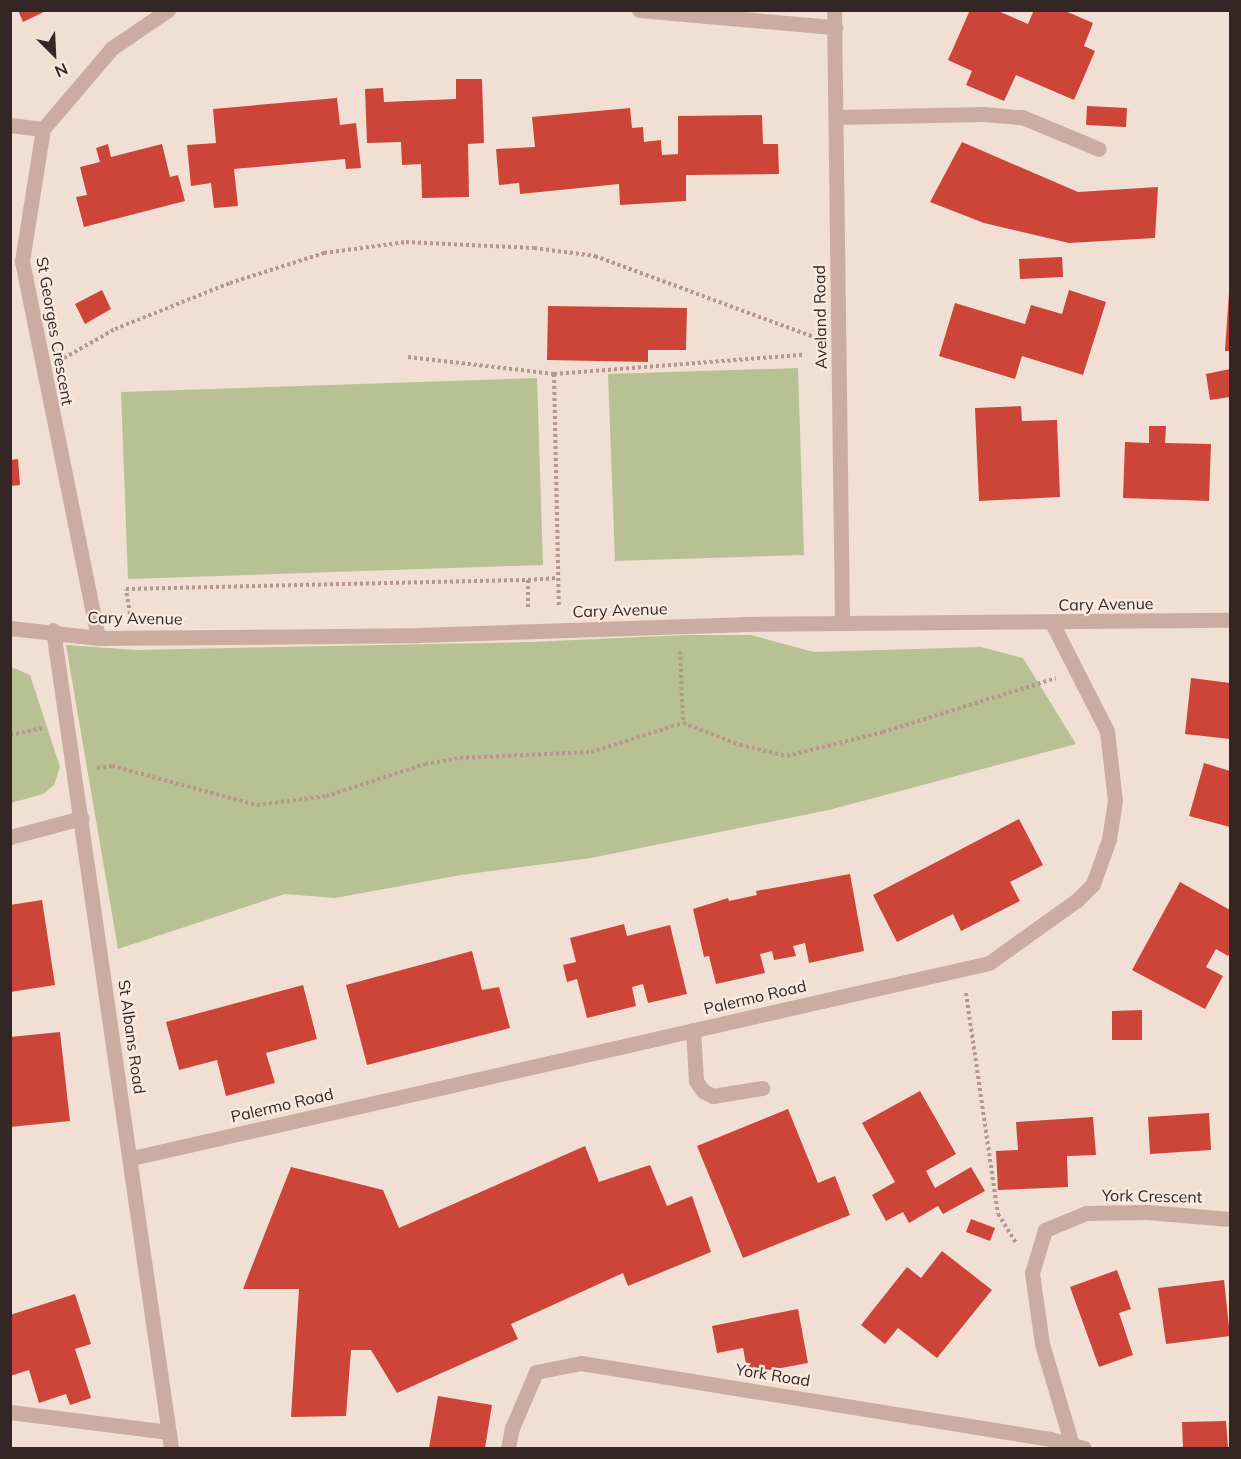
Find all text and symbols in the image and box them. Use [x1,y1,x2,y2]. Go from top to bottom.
north arrow [24,24,84,84]
text: N [52,59,71,82]
street label: St Georges Crescent [33,255,77,407]
street label: Aveland Road [809,265,831,369]
street label: Cary Avenue [1058,594,1154,614]
street label: Cary Avenue [572,599,668,621]
street label: Cary Avenue [87,608,183,628]
street label: Palermo Road [702,976,808,1018]
street label: St Albans Road [114,979,150,1095]
street label: Palermo Road [229,1084,335,1126]
street label: York Crescent [1102,1186,1202,1206]
street label: York Road [734,1360,812,1390]

